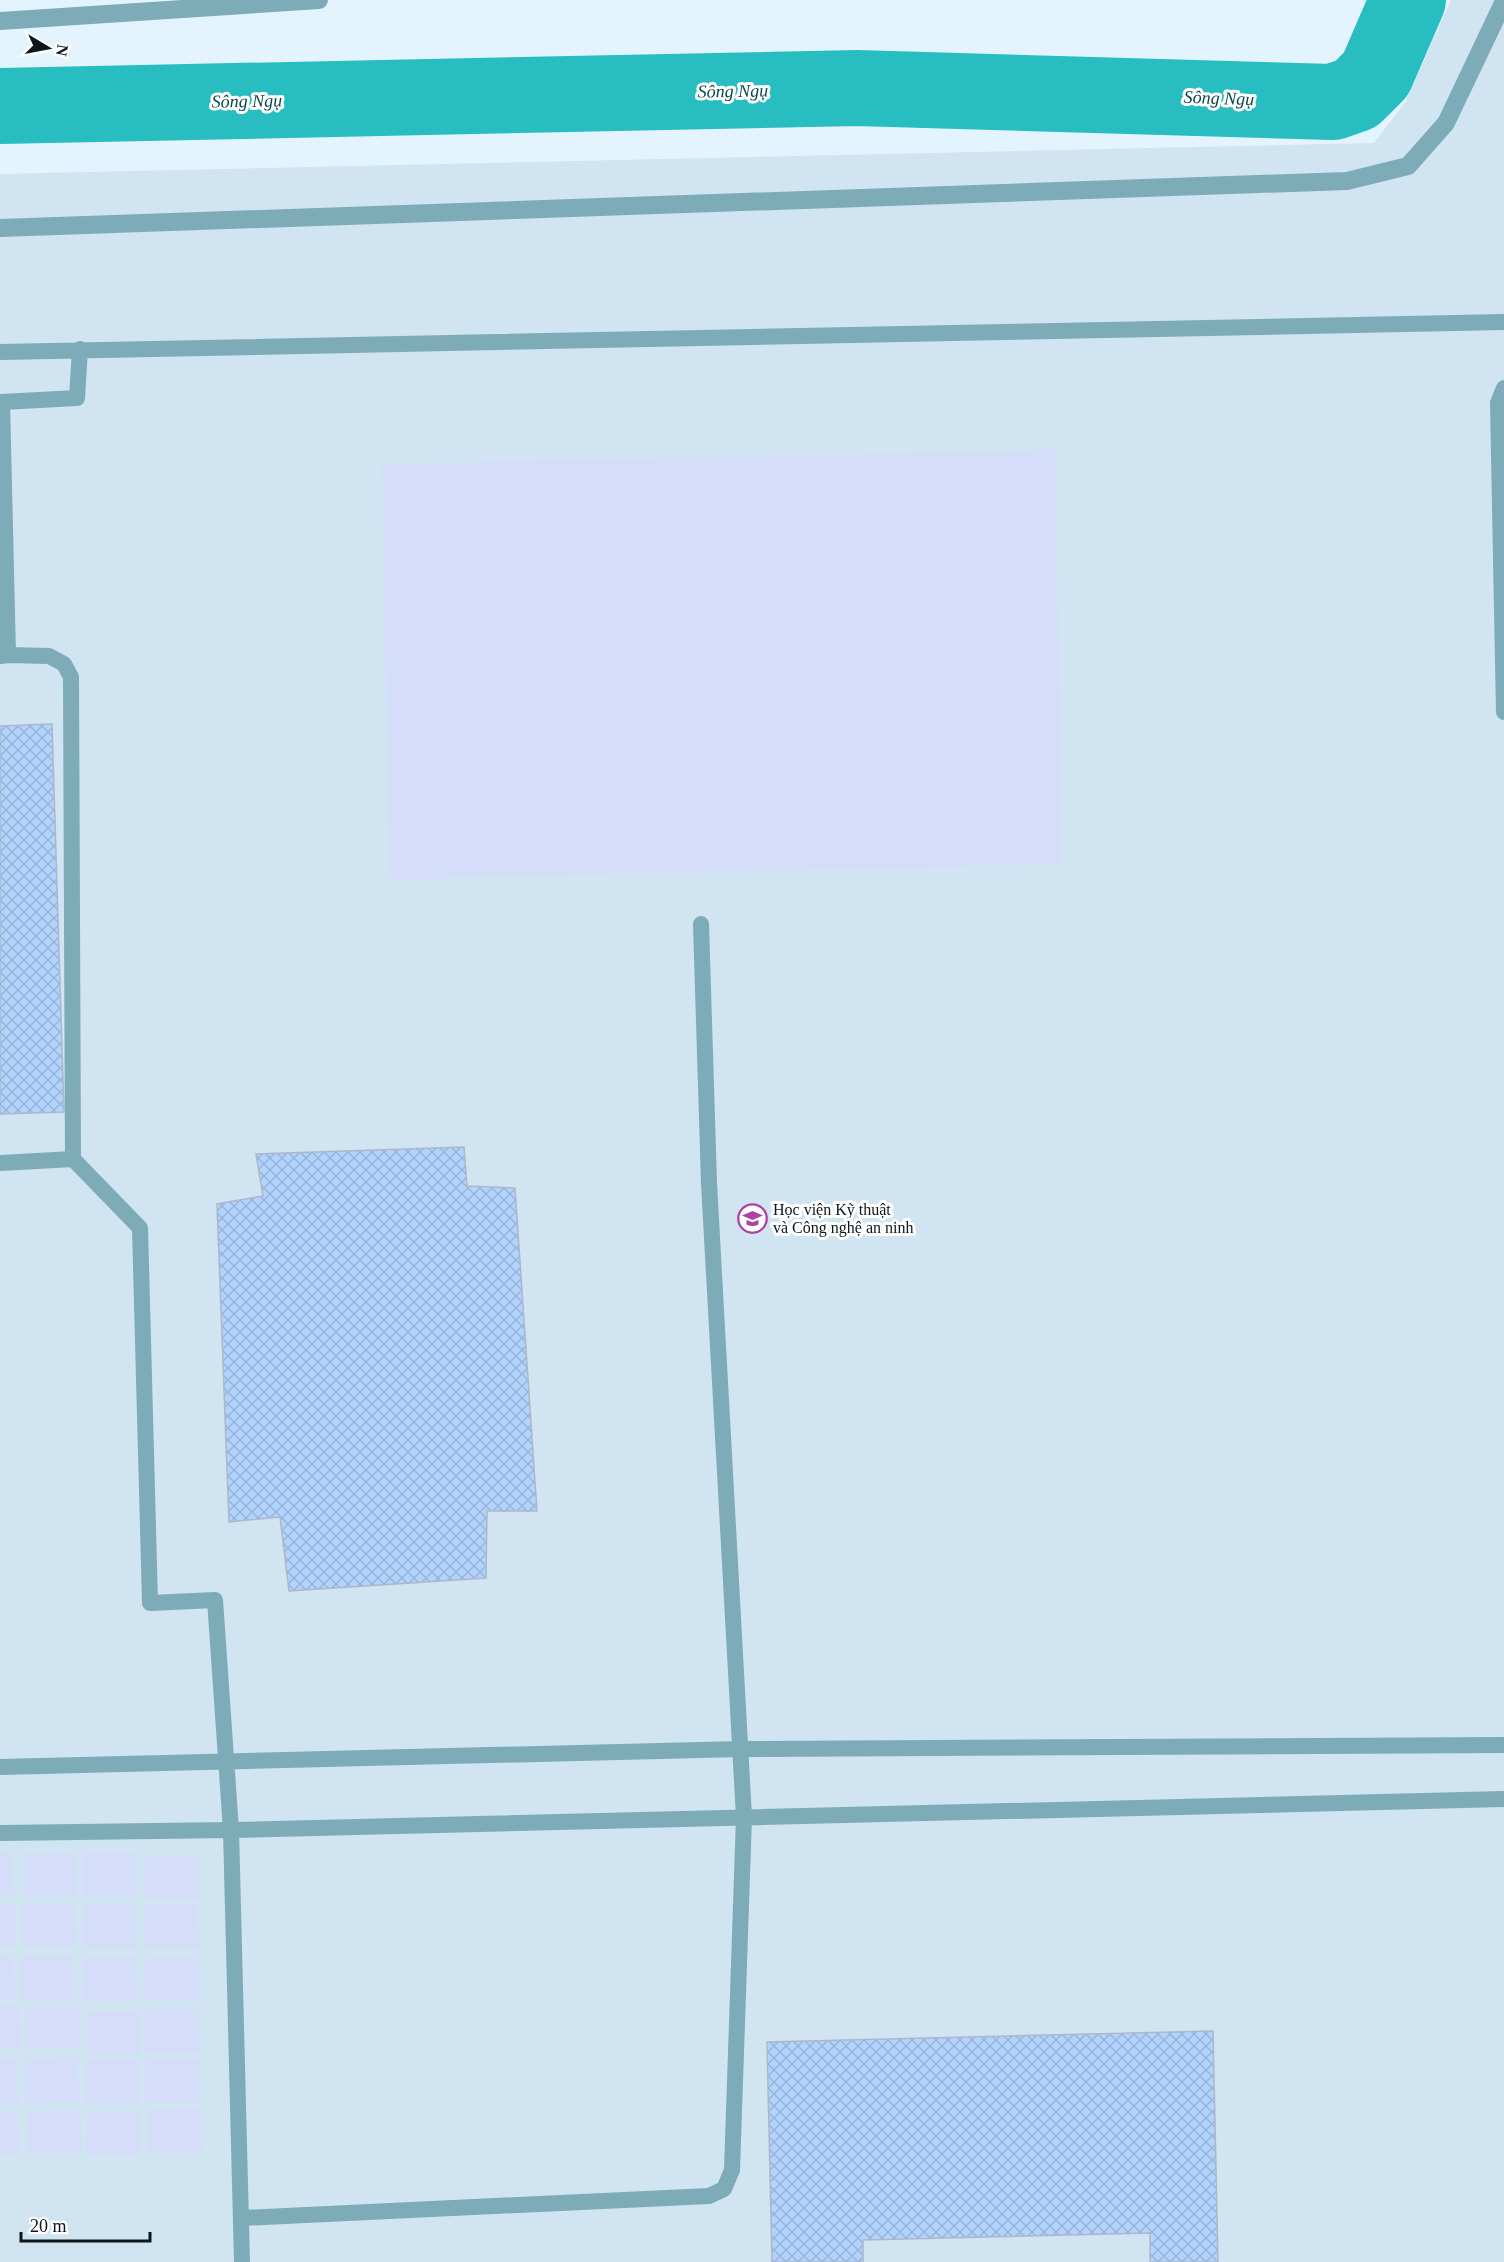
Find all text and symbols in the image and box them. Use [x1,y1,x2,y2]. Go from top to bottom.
north arrow [18,18,78,78]
text: N [53,43,72,58]
water label: Sông Ngụ [698,80,768,102]
water label: Sông Ngụ [1183,87,1255,109]
water label: Sông Ngụ [212,90,282,112]
place label: Học viện Kỹ thuật và Công nghệ an ninh [773,1201,913,1237]
school or university icon: Học viện Kỹ thuật và Công nghệ an ninh [736,1202,768,1234]
scale bar [21,2205,150,2243]
text: 20 m [30,2216,67,2236]

